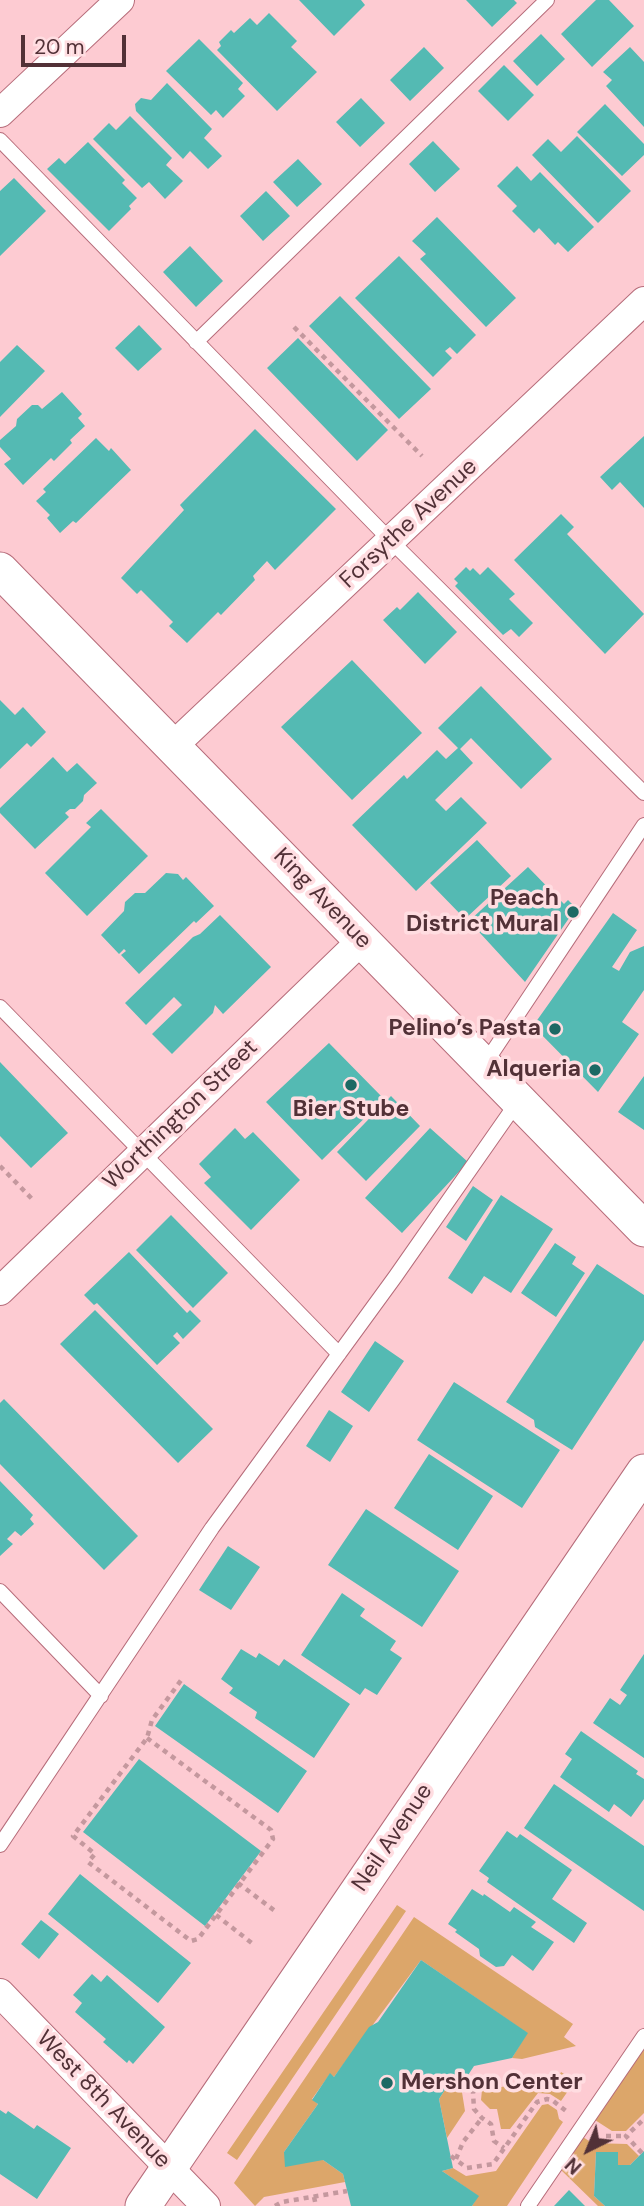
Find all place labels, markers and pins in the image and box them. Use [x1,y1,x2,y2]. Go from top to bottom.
place label: Peach District Mural [406,885,559,939]
marker: Peach District Mural [565,904,581,920]
place label: Pelino’s Pasta [388,1015,541,1043]
marker: Pelino’s Pasta [547,1021,563,1037]
place label: Alqueria [486,1056,581,1084]
marker: Alqueria [587,1062,603,1078]
marker: Bier Stube [343,1077,359,1093]
place label: Bier Stube [293,1096,409,1124]
place label: Mershon Center [401,2069,583,2097]
marker: Mershon Center [379,2075,395,2091]

